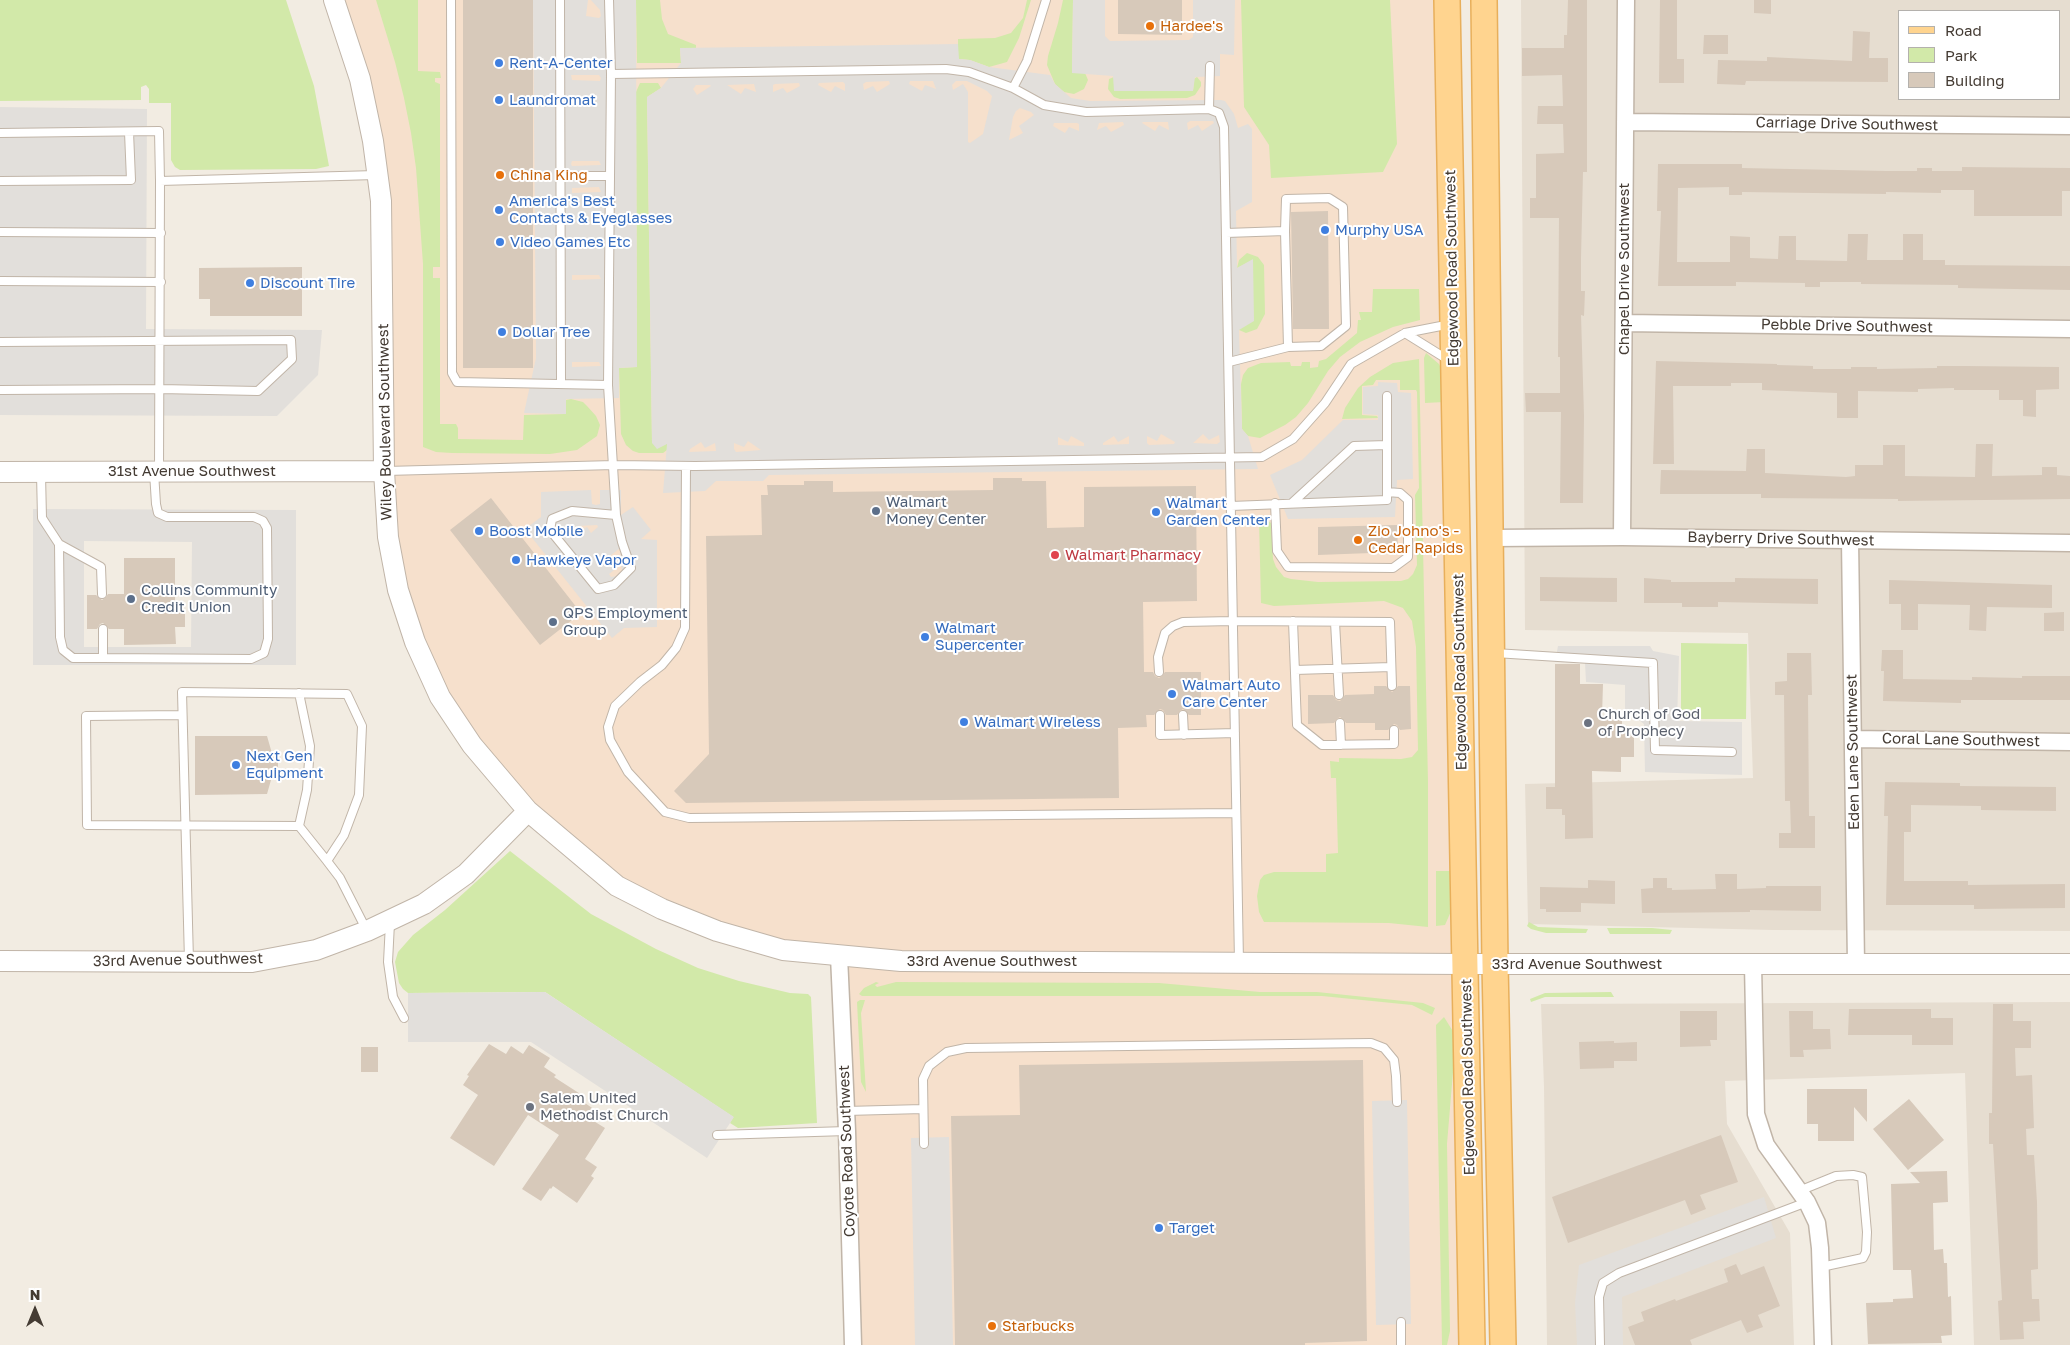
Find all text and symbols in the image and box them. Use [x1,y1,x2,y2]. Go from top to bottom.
legend [1898,10,2060,100]
place label: Hardee's [1160,17,1223,35]
marker: Hardee's [1144,20,1156,32]
text: Road [1945,21,1982,39]
text: Park [1945,46,1977,64]
place label: Rent-A-Center [509,54,612,72]
marker: Rent-A-Center [493,57,505,69]
text: Building [1945,71,2005,89]
place label: Laundromat [509,91,596,109]
marker: Laundromat [493,94,505,106]
street label: Carriage Drive Southwest [1755,113,1939,135]
place label: China King [510,166,588,184]
marker: China King [494,169,506,181]
street label: Edgewood Road Southwest [1441,169,1463,367]
street label: Chapel Drive Southwest [1615,183,1633,355]
place label: America's Best Contacts & Eyeglasses [509,192,672,227]
marker: America's Best Contacts & Eyeglasses [493,204,505,216]
place label: Murphy USA [1335,221,1424,239]
marker: Murphy USA [1319,224,1331,236]
place label: Video Games Etc [510,233,631,251]
marker: Video Games Etc [494,236,506,248]
place label: Discount Tire [260,274,355,292]
marker: Discount Tire [244,277,256,289]
street label: Pebble Drive Southwest [1761,315,1933,337]
street label: Wiley Boulevard Southwest [374,323,396,521]
place label: Dollar Tree [512,323,590,341]
marker: Dollar Tree [496,326,508,338]
street label: 31st Avenue Southwest [108,462,276,480]
place label: Walmart Money Center [886,493,986,528]
place label: Walmart Garden Center [1166,494,1270,529]
marker: Walmart Money Center [870,505,882,517]
marker: Walmart Garden Center [1150,506,1162,518]
place label: Boost Mobile [489,522,583,540]
place label: Zio Johno's - Cedar Rapids [1368,522,1463,557]
marker: Boost Mobile [473,525,485,537]
street label: Bayberry Drive Southwest [1687,528,1875,550]
marker: Zio Johno's - Cedar Rapids [1352,534,1364,546]
place label: Walmart Pharmacy [1065,546,1201,564]
marker: Walmart Pharmacy [1049,549,1061,561]
place label: Hawkeye Vapor [526,551,637,569]
marker: Hawkeye Vapor [510,554,522,566]
street label: Edgewood Road Southwest [1449,573,1471,771]
place label: Collins Community Credit Union [141,581,278,616]
marker: Collins Community Credit Union [125,593,137,605]
place label: QPS Employment Group [563,604,688,639]
marker: QPS Employment Group [547,616,559,628]
place label: Walmart Supercenter [935,619,1024,654]
marker: Walmart Supercenter [919,631,931,643]
street label: Eden Lane Southwest [1843,674,1863,830]
place label: Walmart Auto Care Center [1182,676,1281,711]
marker: Walmart Auto Care Center [1166,688,1178,700]
place label: Church of God of Prophecy [1598,705,1700,740]
place label: Walmart Wireless [974,713,1101,731]
marker: Walmart Wireless [958,716,970,728]
marker: Church of God of Prophecy [1582,717,1594,729]
street label: Coral Lane Southwest [1882,730,2040,750]
place label: Next Gen Equipment [246,747,324,782]
marker: Next Gen Equipment [230,759,242,771]
street label: 33rd Avenue Southwest [93,950,263,970]
street label: 33rd Avenue Southwest [907,952,1077,970]
street label: 33rd Avenue Southwest [1492,955,1662,973]
street label: Edgewood Road Southwest [1457,978,1479,1176]
street label: Coyote Road Southwest [835,1065,859,1237]
place label: Salem United Methodist Church [540,1089,668,1124]
marker: Salem United Methodist Church [524,1101,536,1113]
place label: Target [1169,1219,1215,1237]
marker: Target [1153,1222,1165,1234]
north arrow [10,1285,60,1335]
text: N [30,1286,40,1303]
place label: Starbucks [1002,1317,1075,1335]
marker: Starbucks [986,1320,998,1332]

